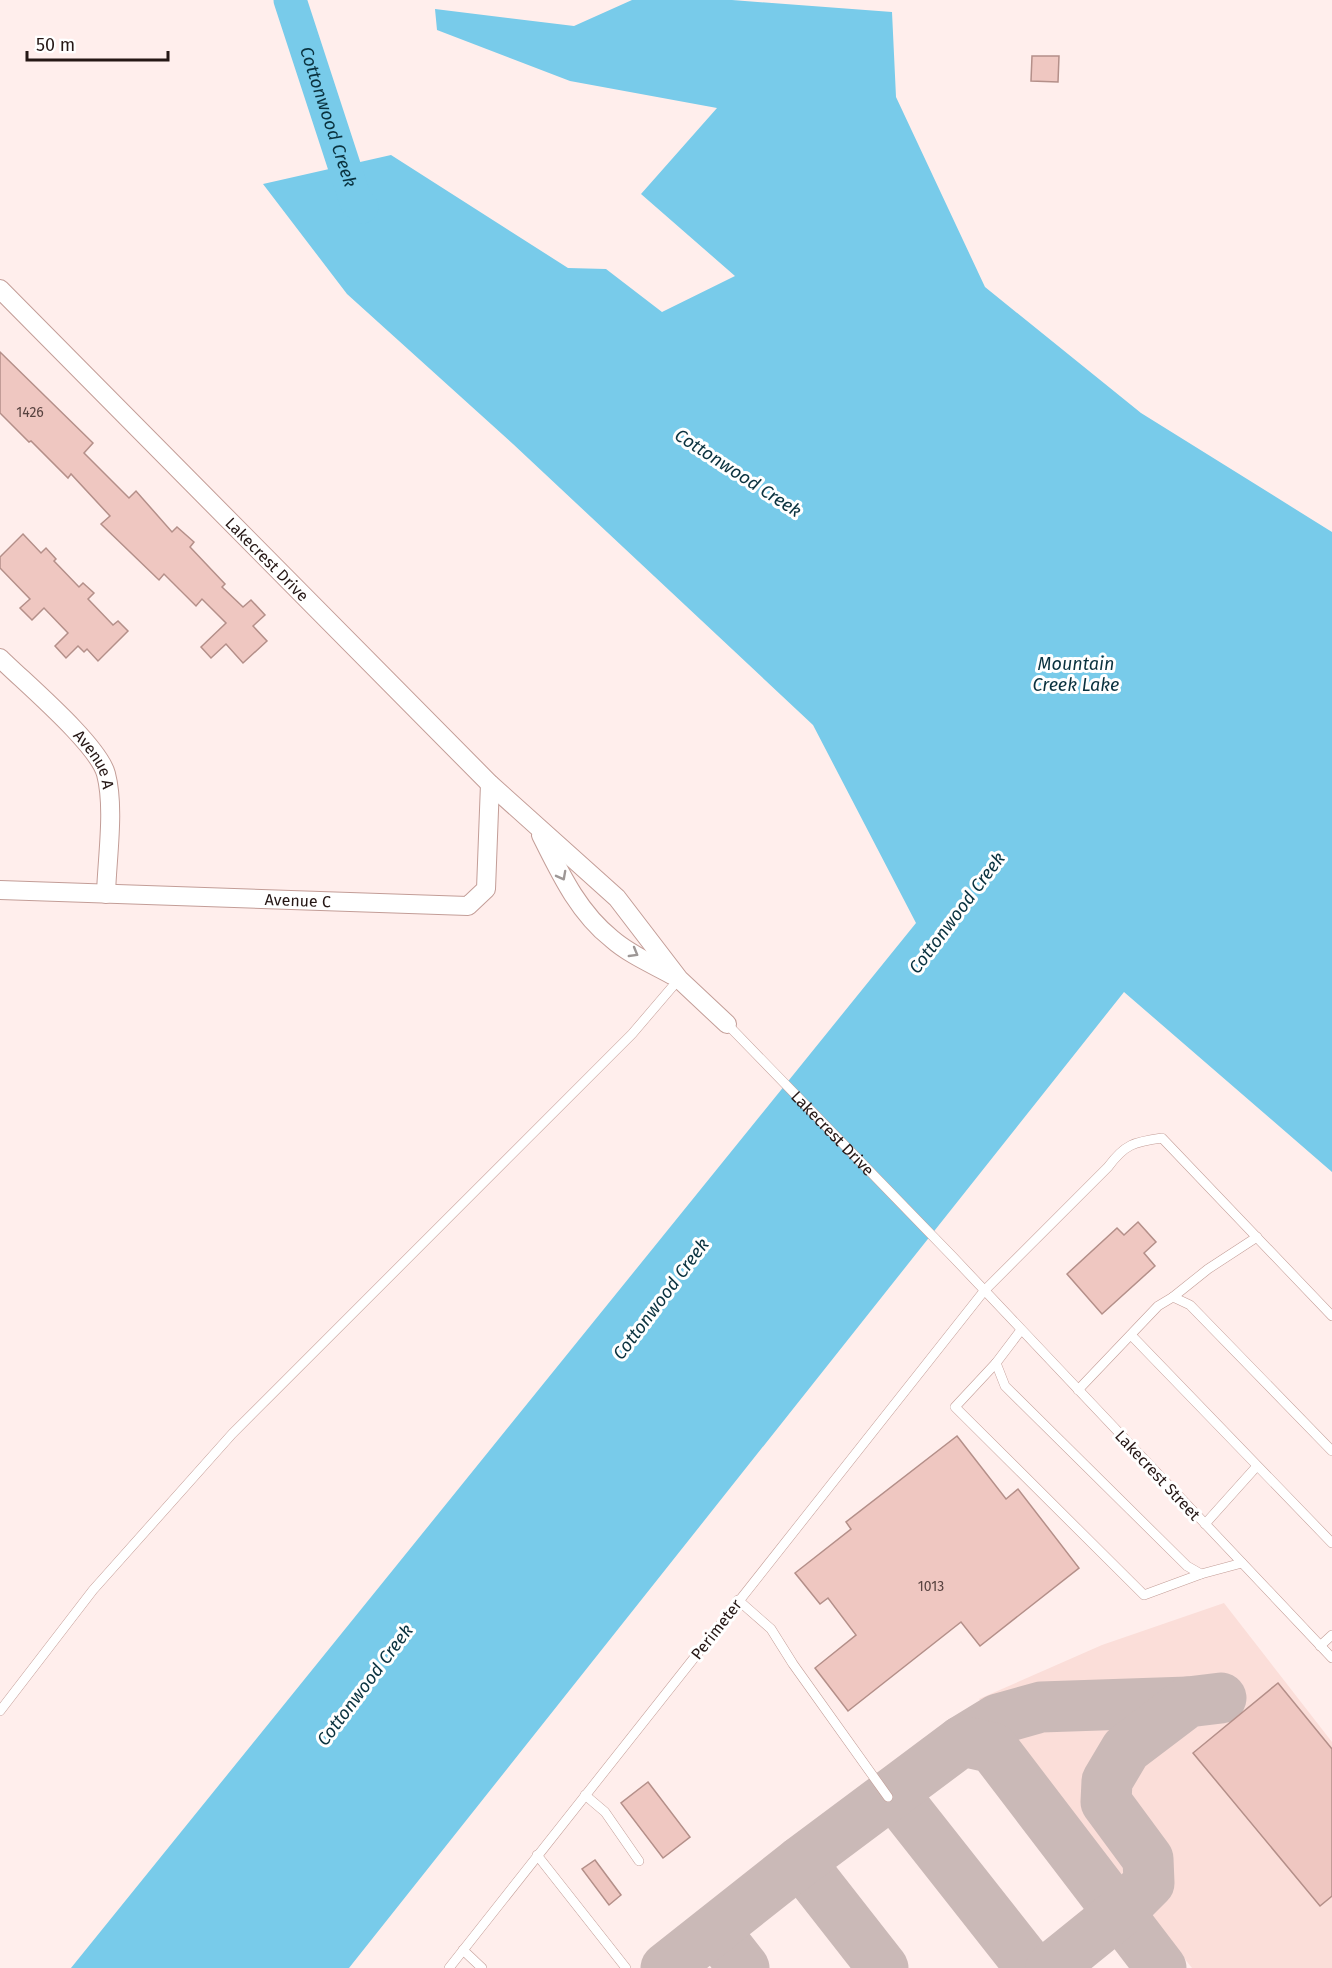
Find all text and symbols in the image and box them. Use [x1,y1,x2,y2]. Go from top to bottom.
scale bar [27,24,168,62]
text: 50 m [36,34,75,56]
water label: Cottonwood Creek [295,44,361,190]
house number: 1426 [16,404,44,421]
water label: Cottonwood Creek [671,424,806,522]
street label: Lakecrest Drive [221,513,313,605]
water label: Mountain Creek Lake [1033,653,1119,696]
street label: Avenue A [69,726,118,791]
water label: Cottonwood Creek [904,848,1010,978]
one-way arrow [554,870,566,881]
street label: Avenue C [264,890,331,911]
one-way arrow [628,946,638,957]
street label: Lakecrest Drive [787,1087,878,1180]
water label: Cottonwood Creek [608,1234,714,1364]
street label: Lakecrest Street [1111,1426,1204,1524]
house number: 1013 [918,1578,944,1595]
street label: Perimeter [687,1595,746,1663]
water label: Cottonwood Creek [312,1620,418,1750]

